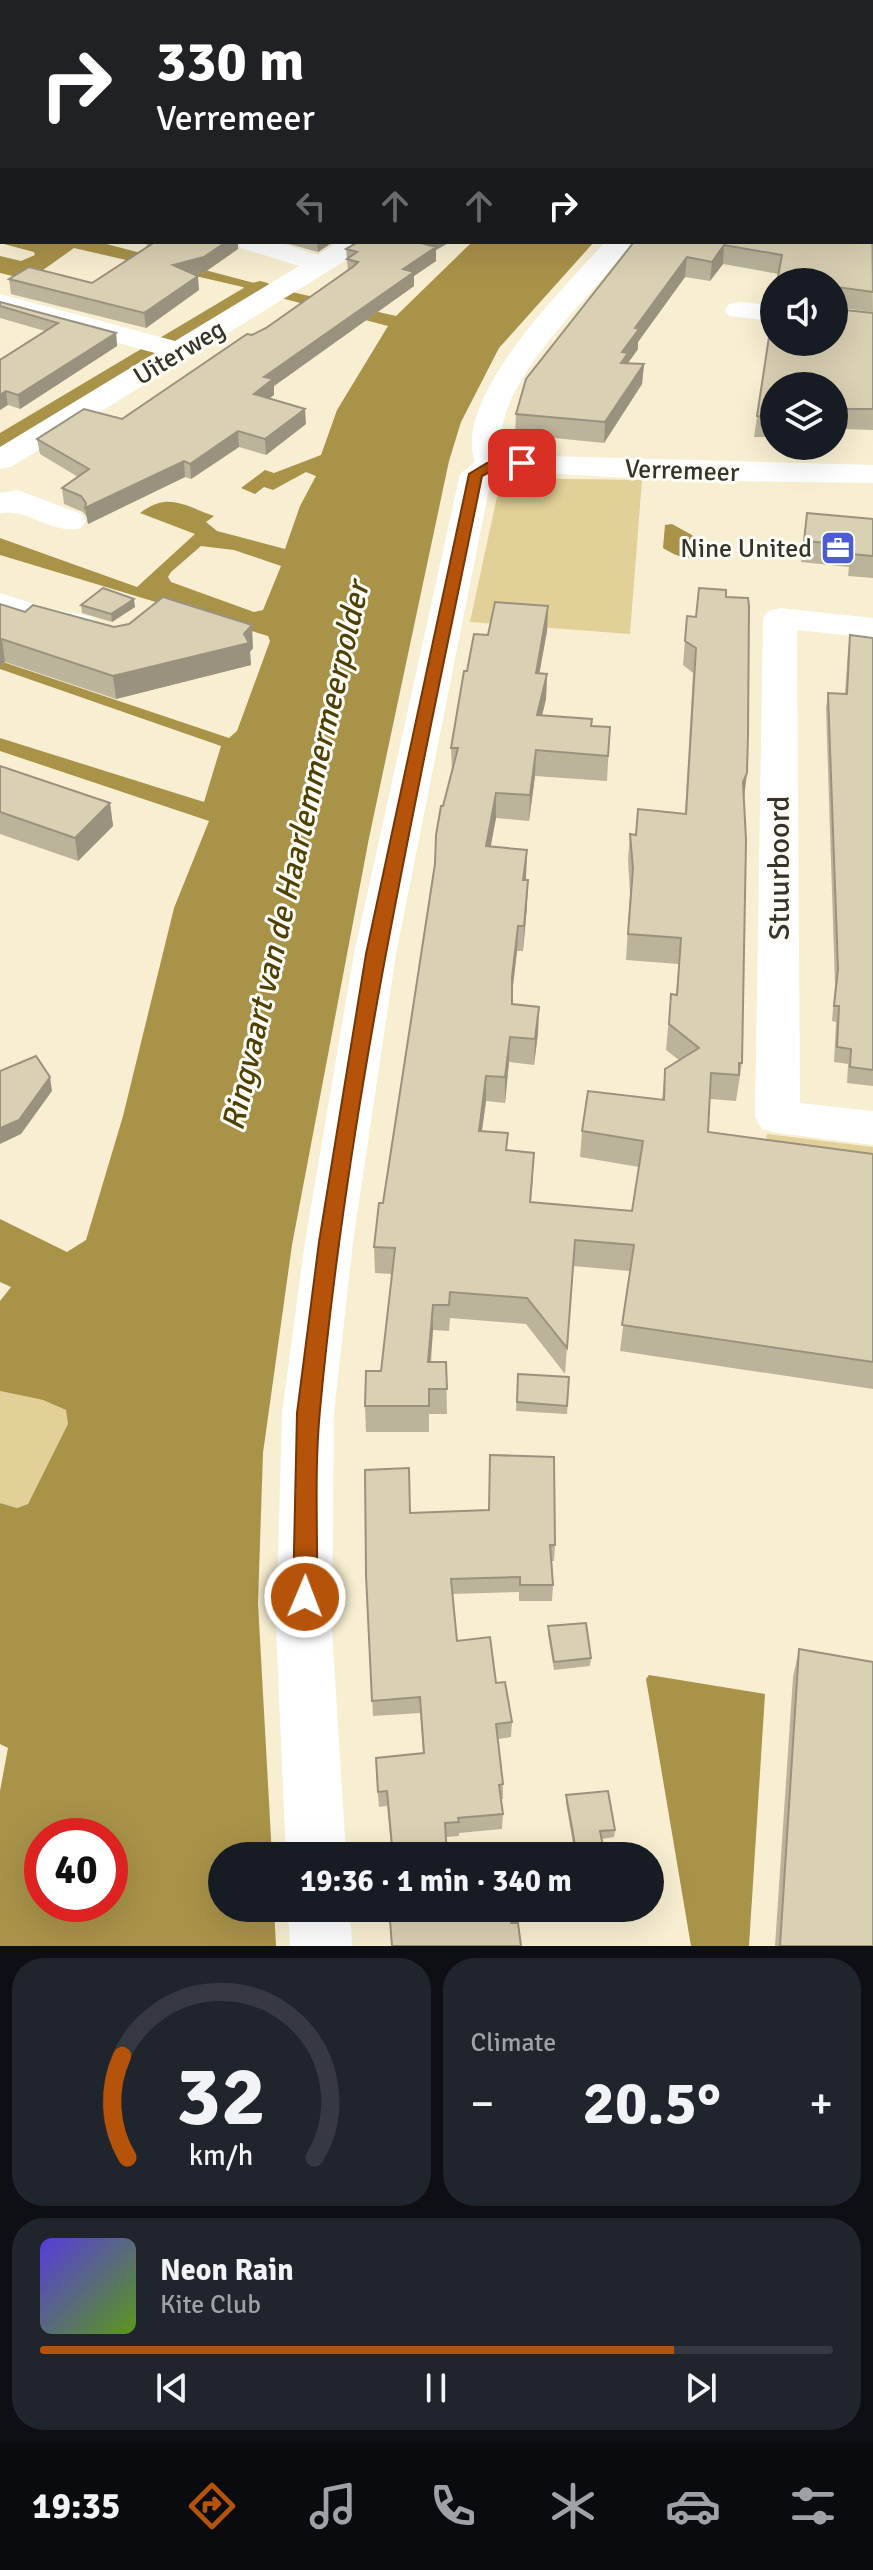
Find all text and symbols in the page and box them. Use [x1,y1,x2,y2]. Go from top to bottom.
text: 330 m [156,27,304,96]
icon: right [24,32,128,136]
text: Verremeer [156,96,315,141]
icon: left [289,184,333,228]
icon: ahead [373,184,417,228]
icon: ahead [457,184,501,228]
icon: right [541,184,585,228]
map controls [760,268,848,460]
button: sound [760,268,848,356]
street label: Uiterweg [128,313,231,393]
button: layers [760,372,848,460]
pin [488,429,556,497]
icon: arrive [500,441,544,485]
street label: Verremeer [624,453,740,489]
office icon: Nine United [819,529,857,567]
place label: Nine United [680,533,812,565]
water label: Ringvaart van de Haarlemmermeerpolder [213,574,379,1134]
street label: Stuurboord [761,796,798,940]
position arrow [263,1555,347,1639]
speed limit sign: 40 [24,1818,128,1922]
text: 19:36 · 1 min · 340 m [300,1863,572,1900]
text: Climate [471,2027,556,2059]
text: 32 [176,2046,266,2148]
text: 20.5° [583,2067,721,2141]
text: − [471,2077,494,2131]
text: + [809,2077,833,2131]
text: km/h [189,2138,254,2173]
text: Neon Rain [160,2252,294,2289]
text: Kite Club [160,2289,261,2321]
icon: previous [150,2366,194,2410]
icon: pause [414,2366,458,2410]
icon: next [679,2366,723,2410]
icon: directions [184,2478,240,2534]
icon: music [305,2478,361,2534]
icon: phone [425,2478,481,2534]
icon: climate [545,2478,601,2534]
icon: car [665,2478,721,2534]
icon: filters [785,2478,841,2534]
text: 19:35 [32,2484,120,2529]

